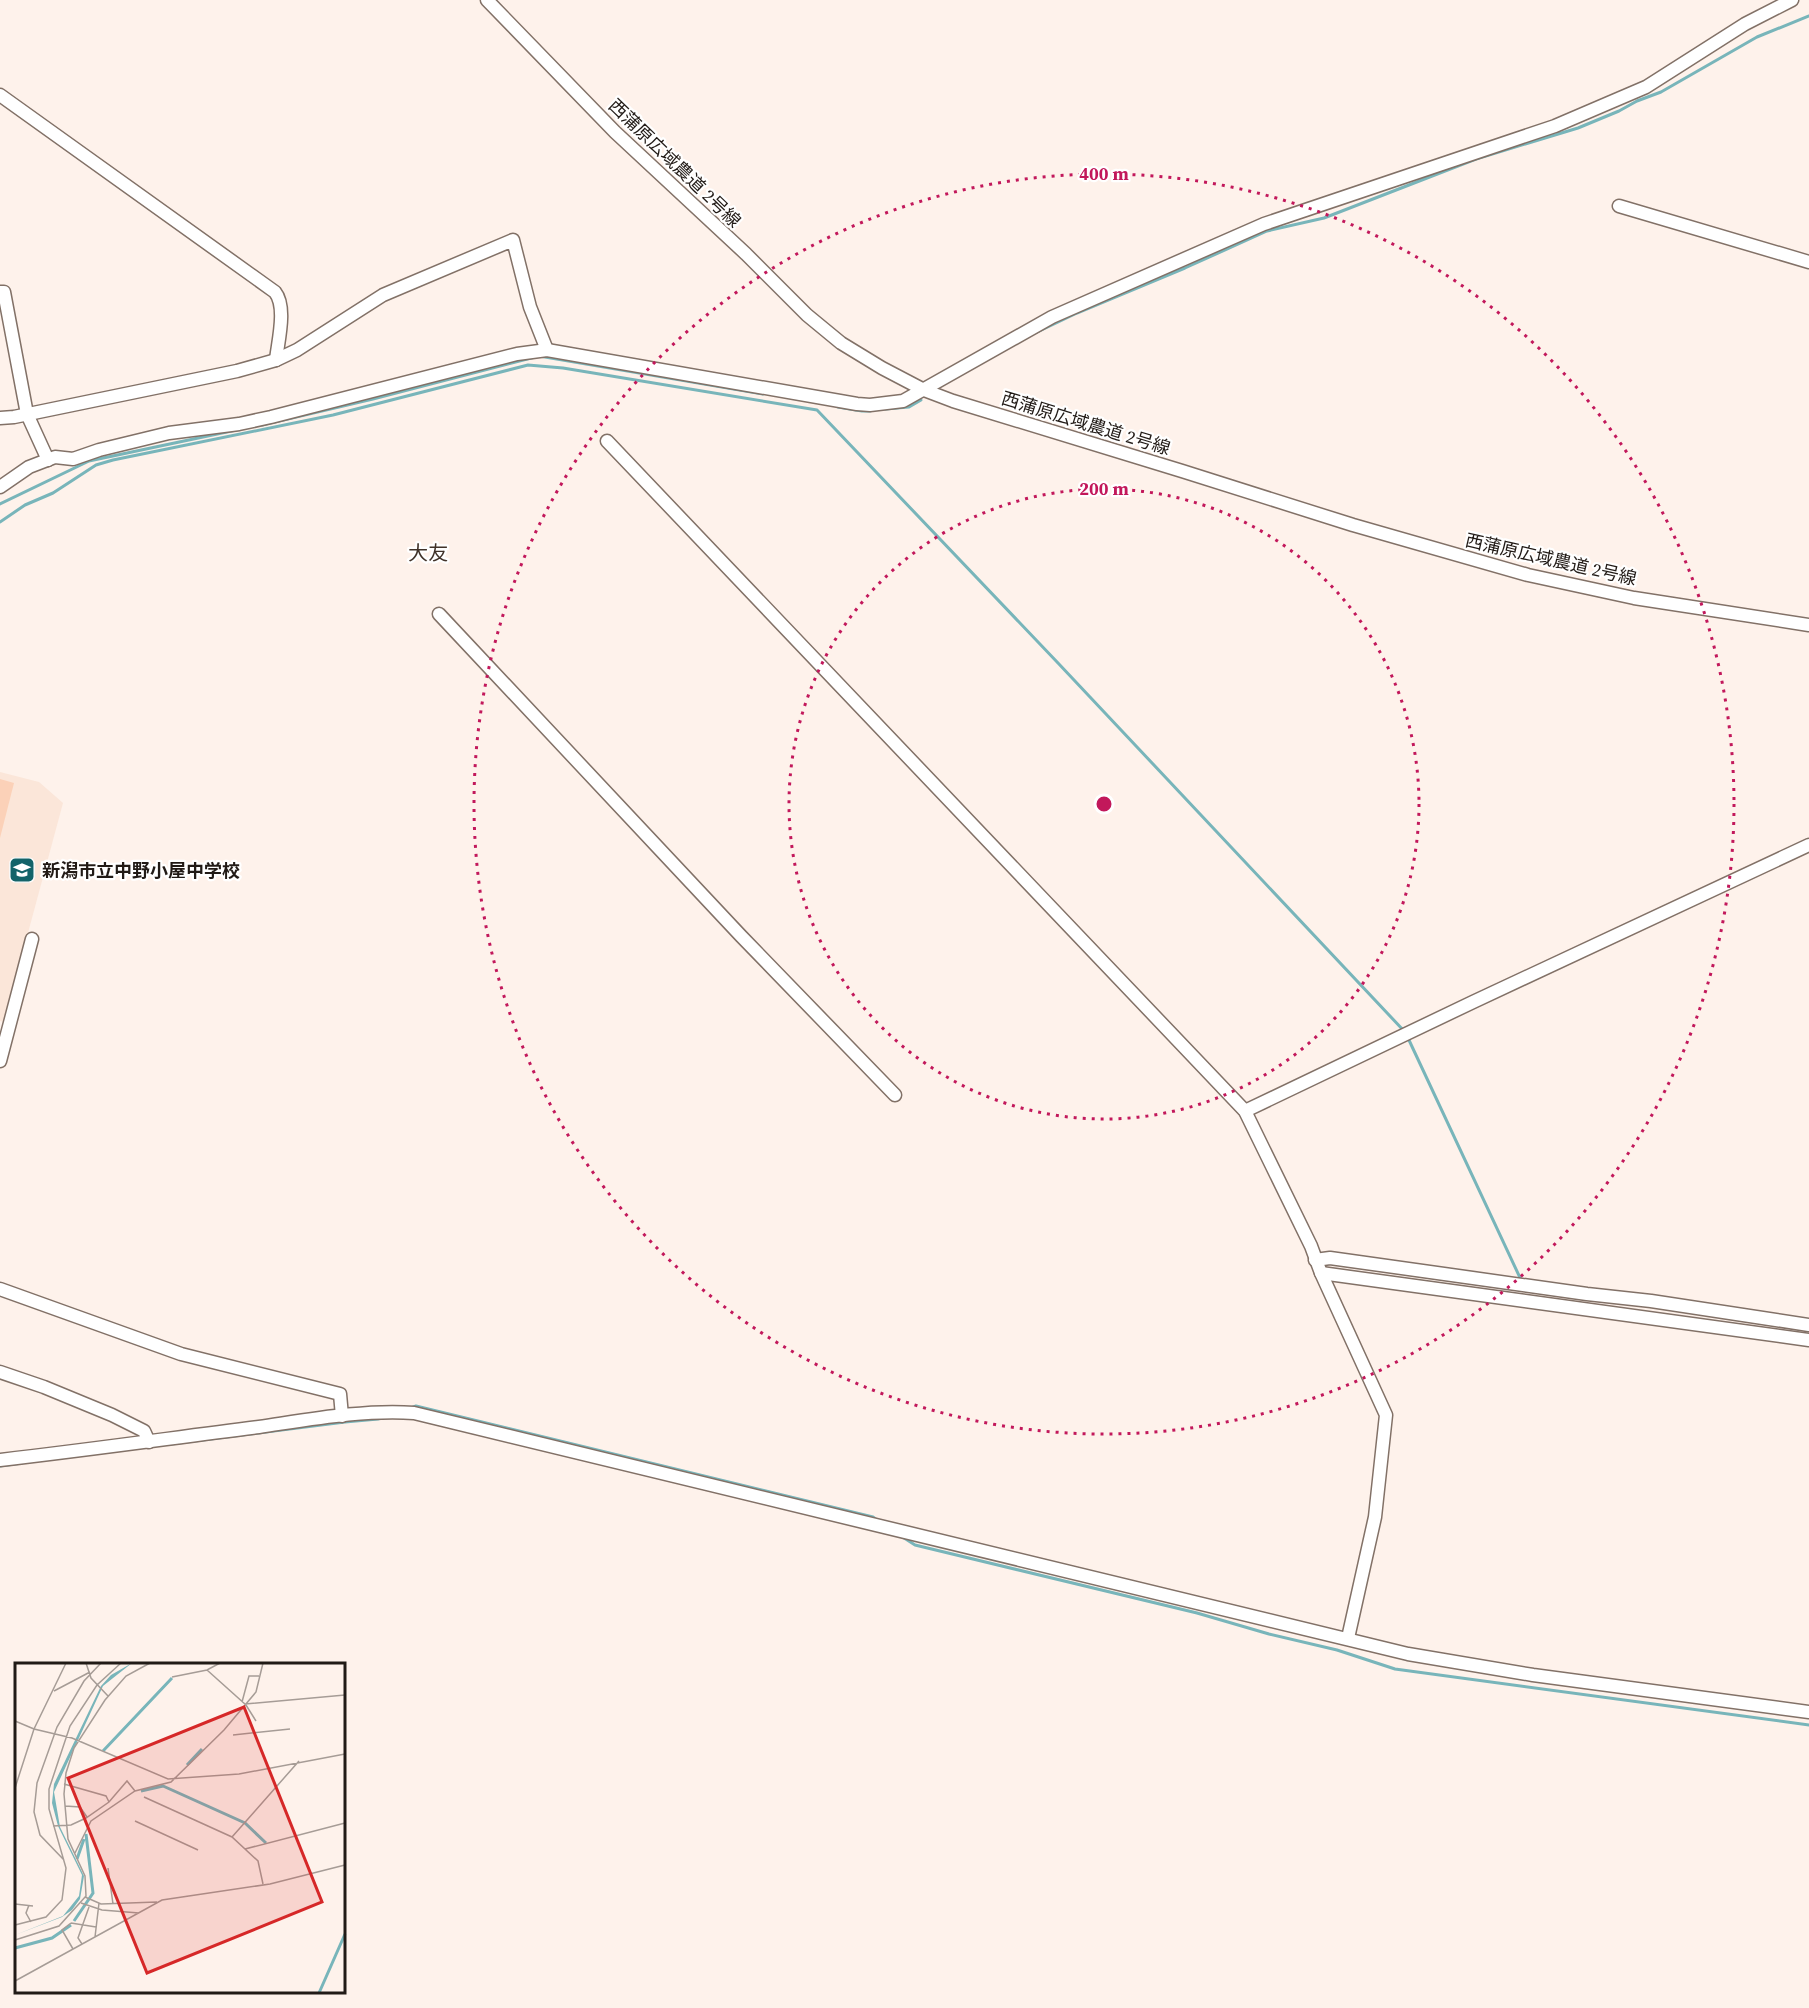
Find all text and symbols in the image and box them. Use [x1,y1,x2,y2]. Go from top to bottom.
street label: 西蒲原広域農道 2号線 [603,93,747,233]
text: 400 m [1079,161,1129,186]
street label: 西蒲原広域農道 2号線 [999,385,1173,461]
text: 200 m [1079,476,1129,501]
street label: 西蒲原広域農道 2号線 [1463,527,1639,591]
district label: 大友 [408,539,448,567]
centre of rings [1094,794,1114,814]
school or university icon: 新潟市立中野小屋中学校 [7,855,37,885]
place label: 新潟市立中野小屋中学校 [42,858,240,883]
inset map [15,1663,345,1993]

